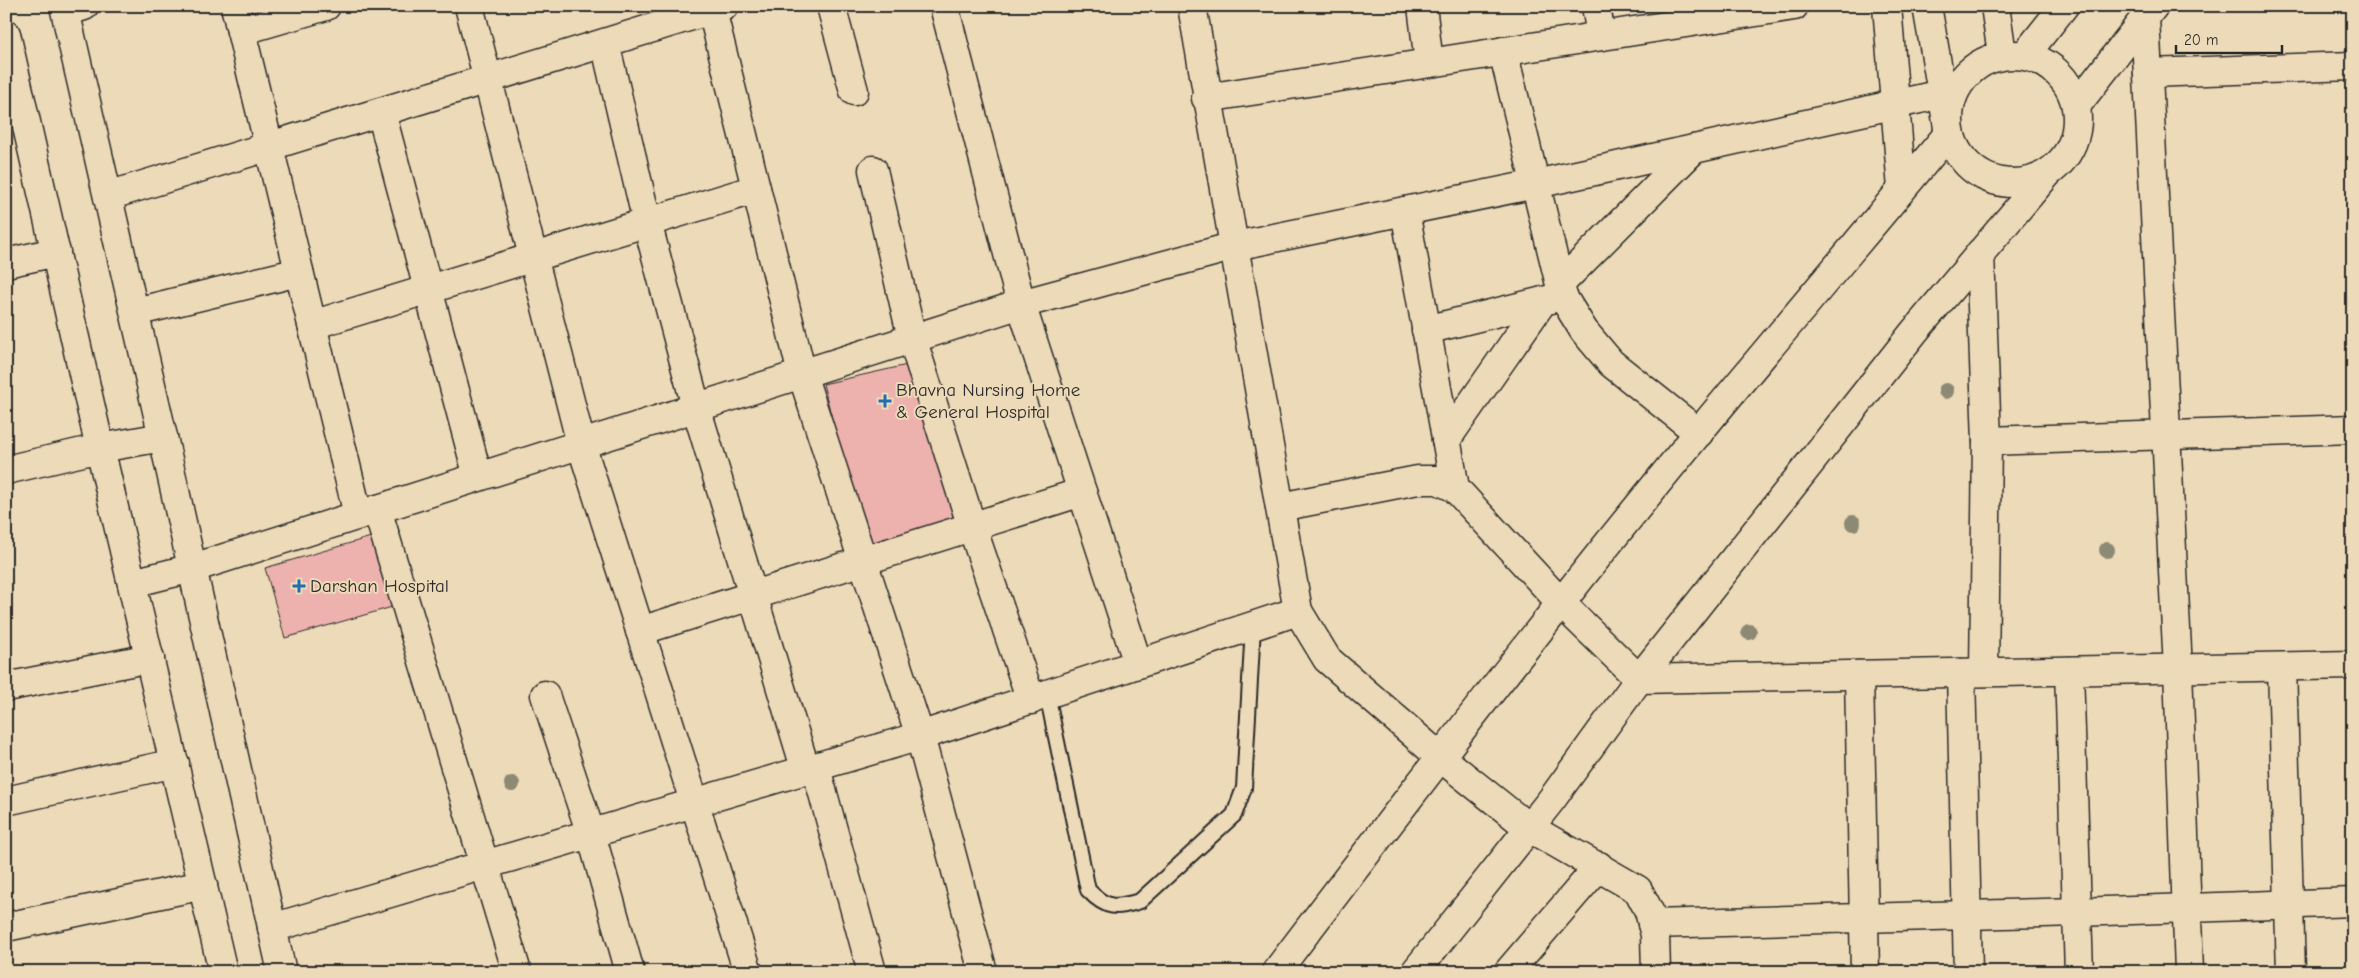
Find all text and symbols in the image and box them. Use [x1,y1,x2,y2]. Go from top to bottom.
scale bar [2176,22,2283,54]
text: 20 m [2184,31,2218,49]
place label: Bhavna Nursing Home & General Hospital [896,379,1080,423]
marker: Bhavna Nursing Home & General Hospital [878,394,892,408]
place label: Darshan Hospital [310,575,449,597]
marker: Darshan Hospital [292,579,306,593]

